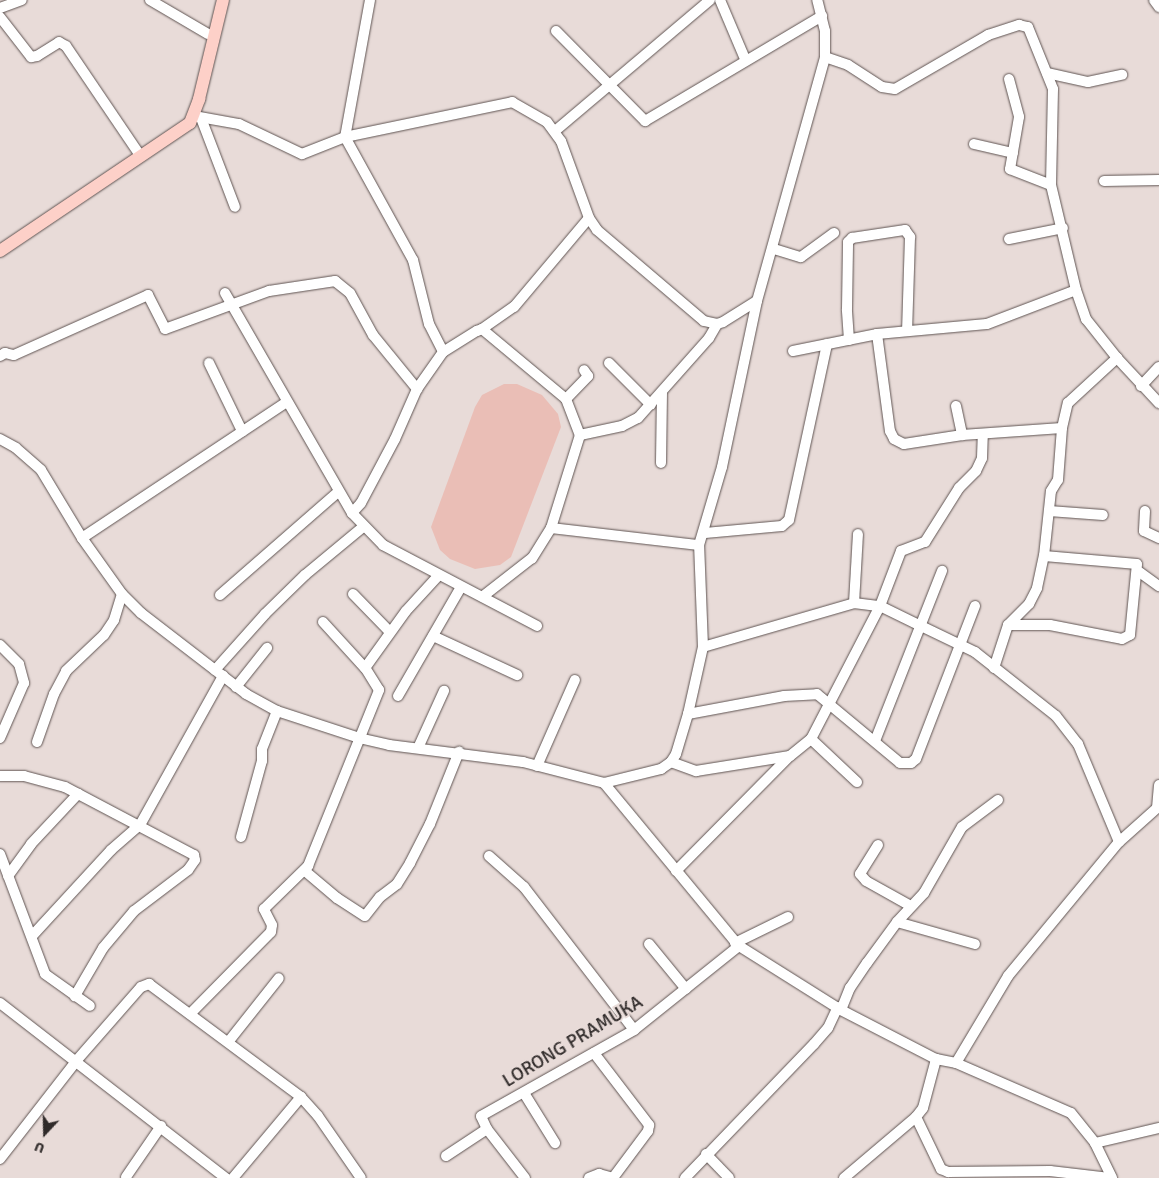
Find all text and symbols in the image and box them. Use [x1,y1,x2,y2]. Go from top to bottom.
street label: LORONG PRAMUKA [499,991,647,1093]
north arrow [20,1108,70,1158]
text: U [32,1138,47,1157]

